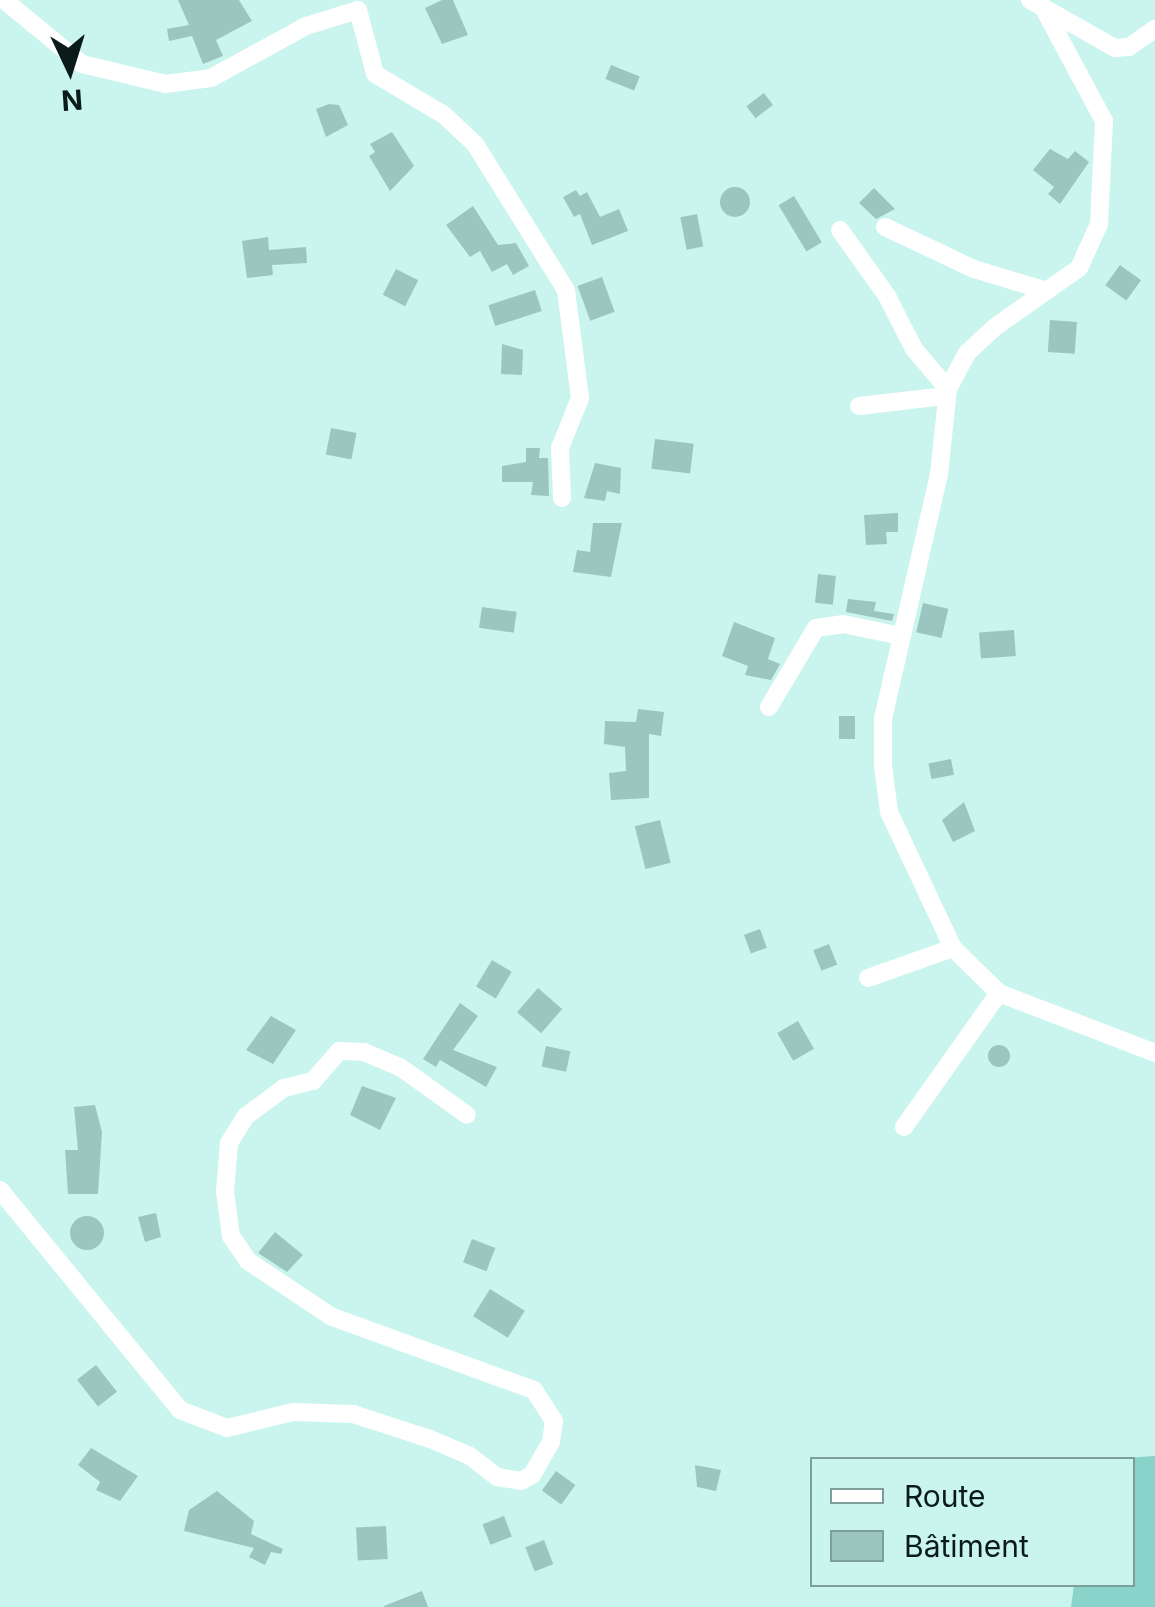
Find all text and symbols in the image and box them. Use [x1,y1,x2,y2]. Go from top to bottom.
north arrow [20,20,120,120]
text: N [60,82,84,118]
legend [810,1457,1135,1587]
text: Route [904,1478,986,1514]
text: Bâtiment [904,1528,1029,1564]

